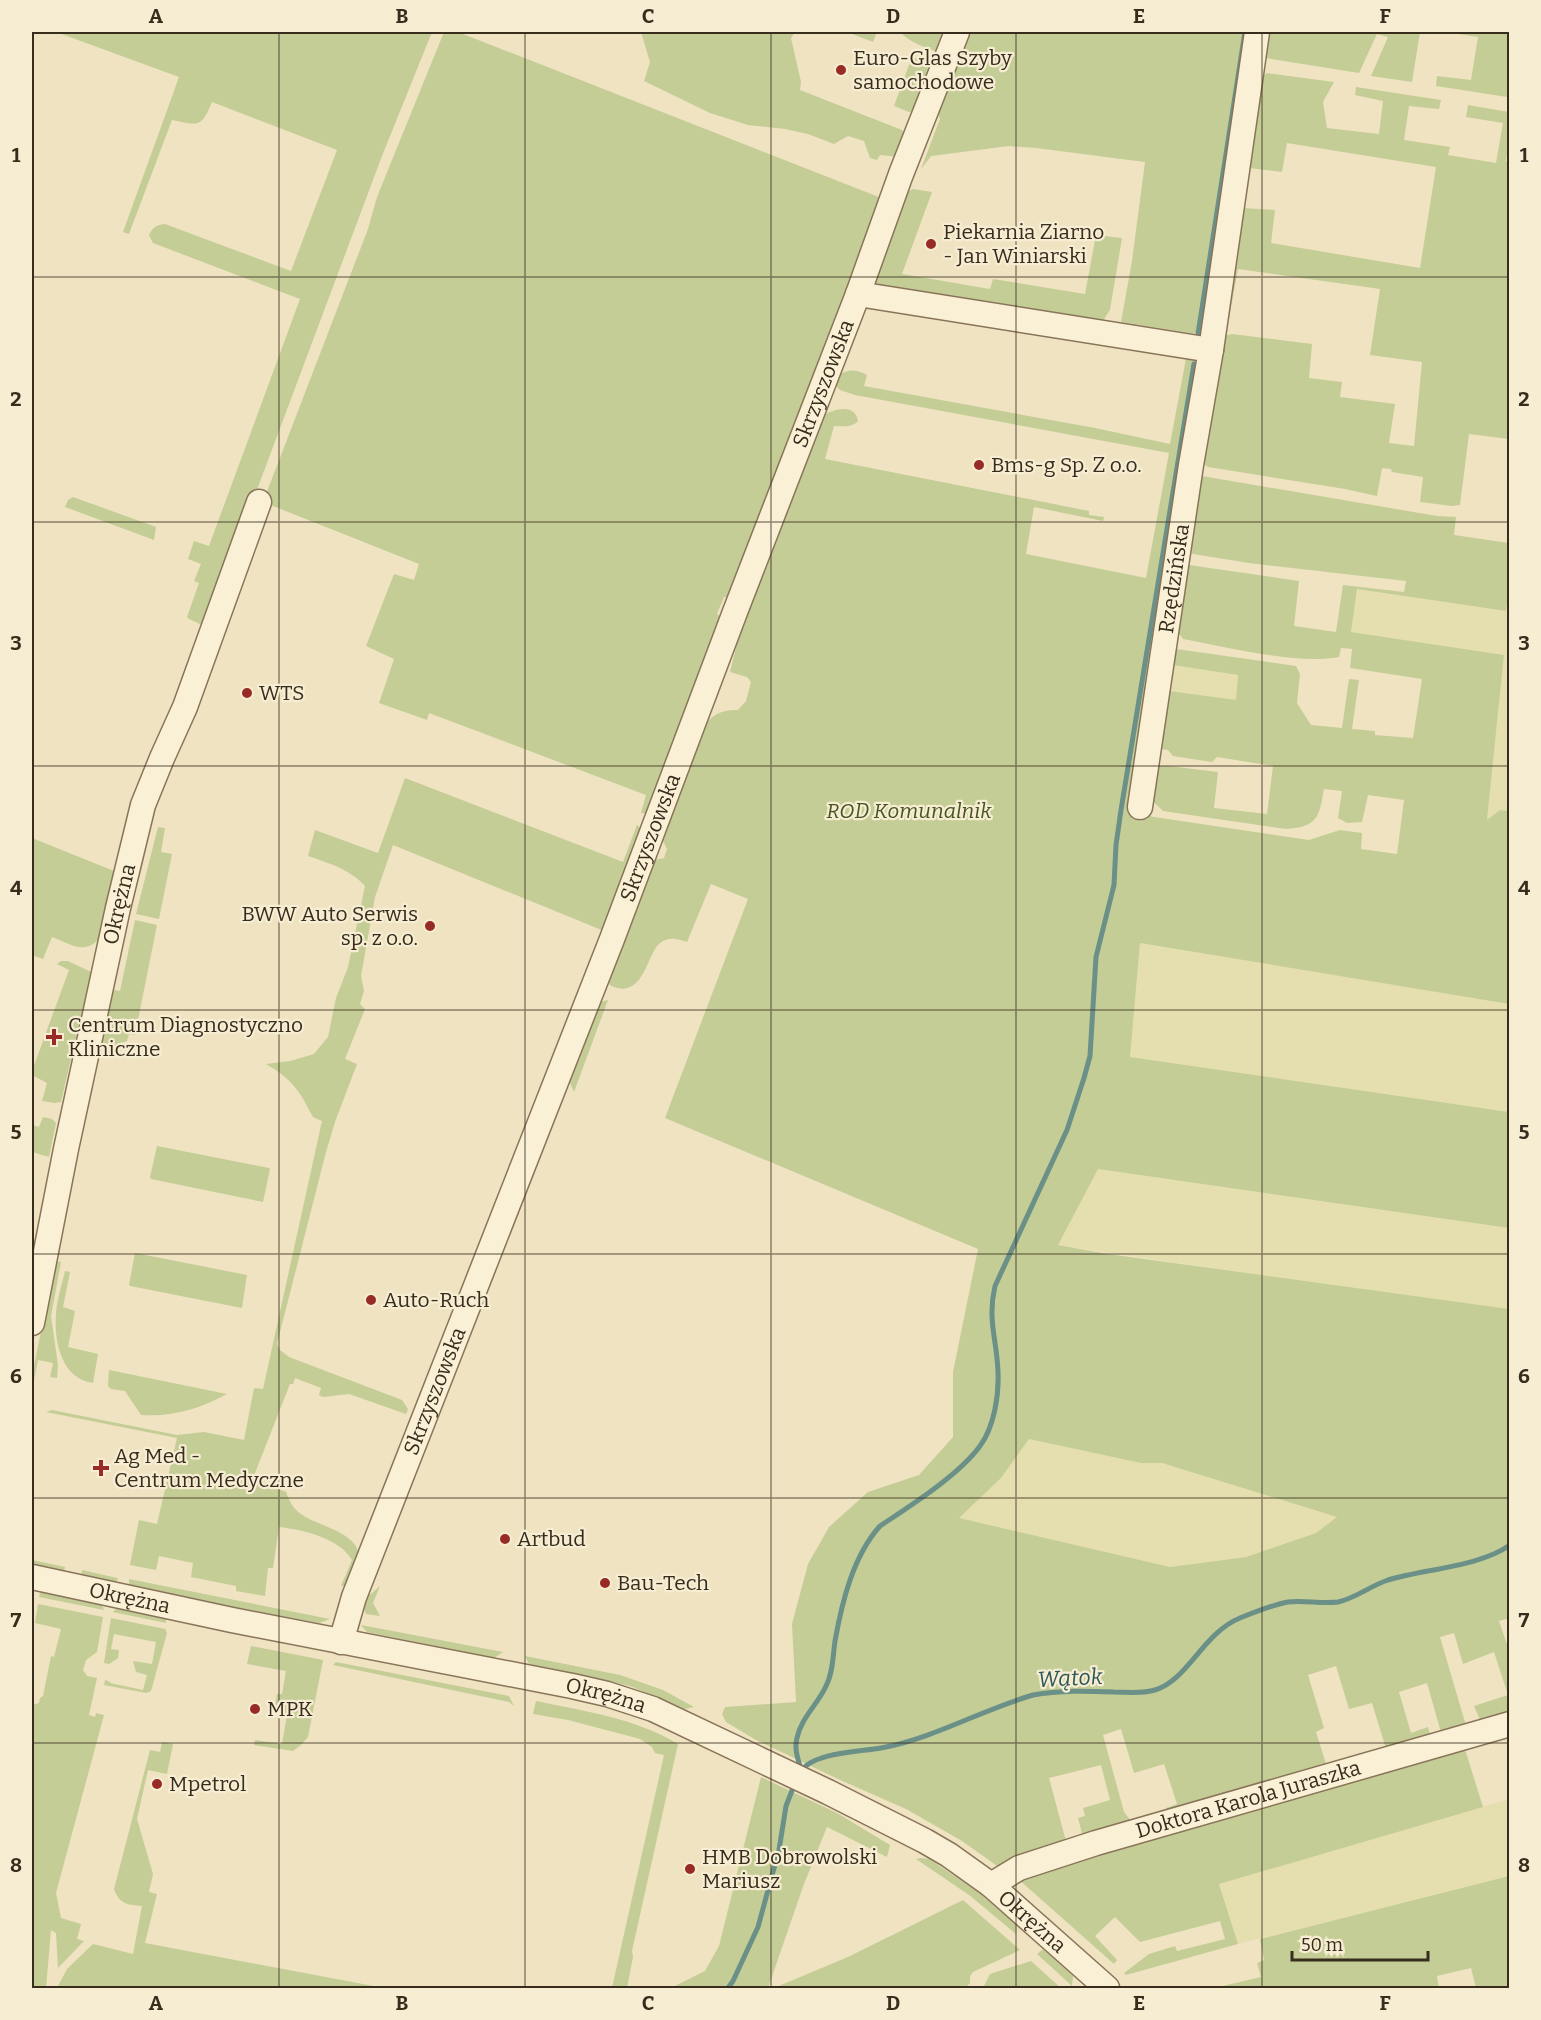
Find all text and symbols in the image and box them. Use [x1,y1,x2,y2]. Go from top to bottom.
text: A [149,4,164,28]
text: B [396,4,409,28]
text: C [642,4,654,28]
text: D [886,4,900,28]
text: E [1133,4,1145,28]
text: F [1379,4,1391,28]
place label: Euro-Glas Szyby samochodowe [853,45,1013,95]
marker: Euro-Glas Szyby samochodowe [834,63,848,77]
text: 1 [12,143,21,167]
text: 1 [1520,143,1529,167]
place label: Piekarnia Ziarno - Jan Winiarski [943,219,1104,269]
marker: Piekarnia Ziarno - Jan Winiarski [924,237,938,251]
street label: Skrzyszowska [787,315,860,451]
text: 2 [10,387,22,411]
text: 2 [1518,387,1530,411]
place label: Bms-g Sp. Z o.o. [991,452,1142,478]
marker: Bms-g Sp. Z o.o. [972,458,986,472]
street label: Rzędzińska [1153,521,1195,635]
text: 3 [10,631,22,655]
text: 3 [1518,631,1530,655]
place label: WTS [259,680,304,706]
marker: WTS [240,686,254,700]
street label: Skrzyszowska [614,769,686,905]
park label: ROD Komunalnik [826,798,992,824]
street label: Okrężna [97,860,141,947]
text: 4 [10,876,22,900]
text: 4 [1518,876,1530,900]
place label: BWW Auto Serwis sp. z o.o. [242,901,418,951]
marker: BWW Auto Serwis sp. z o.o. [423,919,437,933]
place label: Centrum Diagnostyczno Kliniczne [68,1012,303,1062]
marker: Centrum Diagnostyczno Kliniczne [45,1028,63,1046]
text: 5 [11,1120,22,1144]
text: 5 [1519,1120,1530,1144]
place label: Auto-Ruch [383,1287,489,1313]
marker: Auto-Ruch [364,1293,378,1307]
street label: Skrzyszowska [398,1323,472,1459]
text: 6 [10,1364,22,1388]
text: 6 [1518,1364,1530,1388]
place label: Ag Med - Centrum Medyczne [114,1443,304,1493]
marker: Ag Med - Centrum Medyczne [92,1459,110,1477]
place label: Artbud [517,1526,586,1552]
marker: Artbud [498,1532,512,1546]
place label: Bau-Tech [617,1570,709,1596]
marker: Bau-Tech [598,1576,612,1590]
street label: Okrężna [87,1577,173,1619]
text: 7 [11,1608,22,1632]
text: 7 [1519,1608,1530,1632]
water label: Wątok [1037,1663,1104,1693]
street label: Okrężna [563,1672,650,1719]
place label: MPK [267,1696,313,1722]
marker: MPK [248,1702,262,1716]
street label: Doktora Karola Juraszka [1133,1754,1364,1844]
place label: Mpetrol [169,1771,246,1797]
marker: Mpetrol [150,1777,164,1791]
place label: HMB Dobrowolski Mariusz [702,1844,877,1894]
text: 8 [10,1853,22,1877]
text: 8 [1518,1853,1530,1877]
marker: HMB Dobrowolski Mariusz [683,1862,697,1876]
street label: Okrężna [993,1885,1072,1959]
scale bar [1292,1924,1428,1962]
text: 50 m [1301,1934,1343,1956]
text: A [149,1991,164,2015]
text: B [396,1991,409,2015]
text: C [642,1991,654,2015]
text: D [886,1991,900,2015]
text: E [1133,1991,1145,2015]
text: F [1379,1991,1391,2015]

